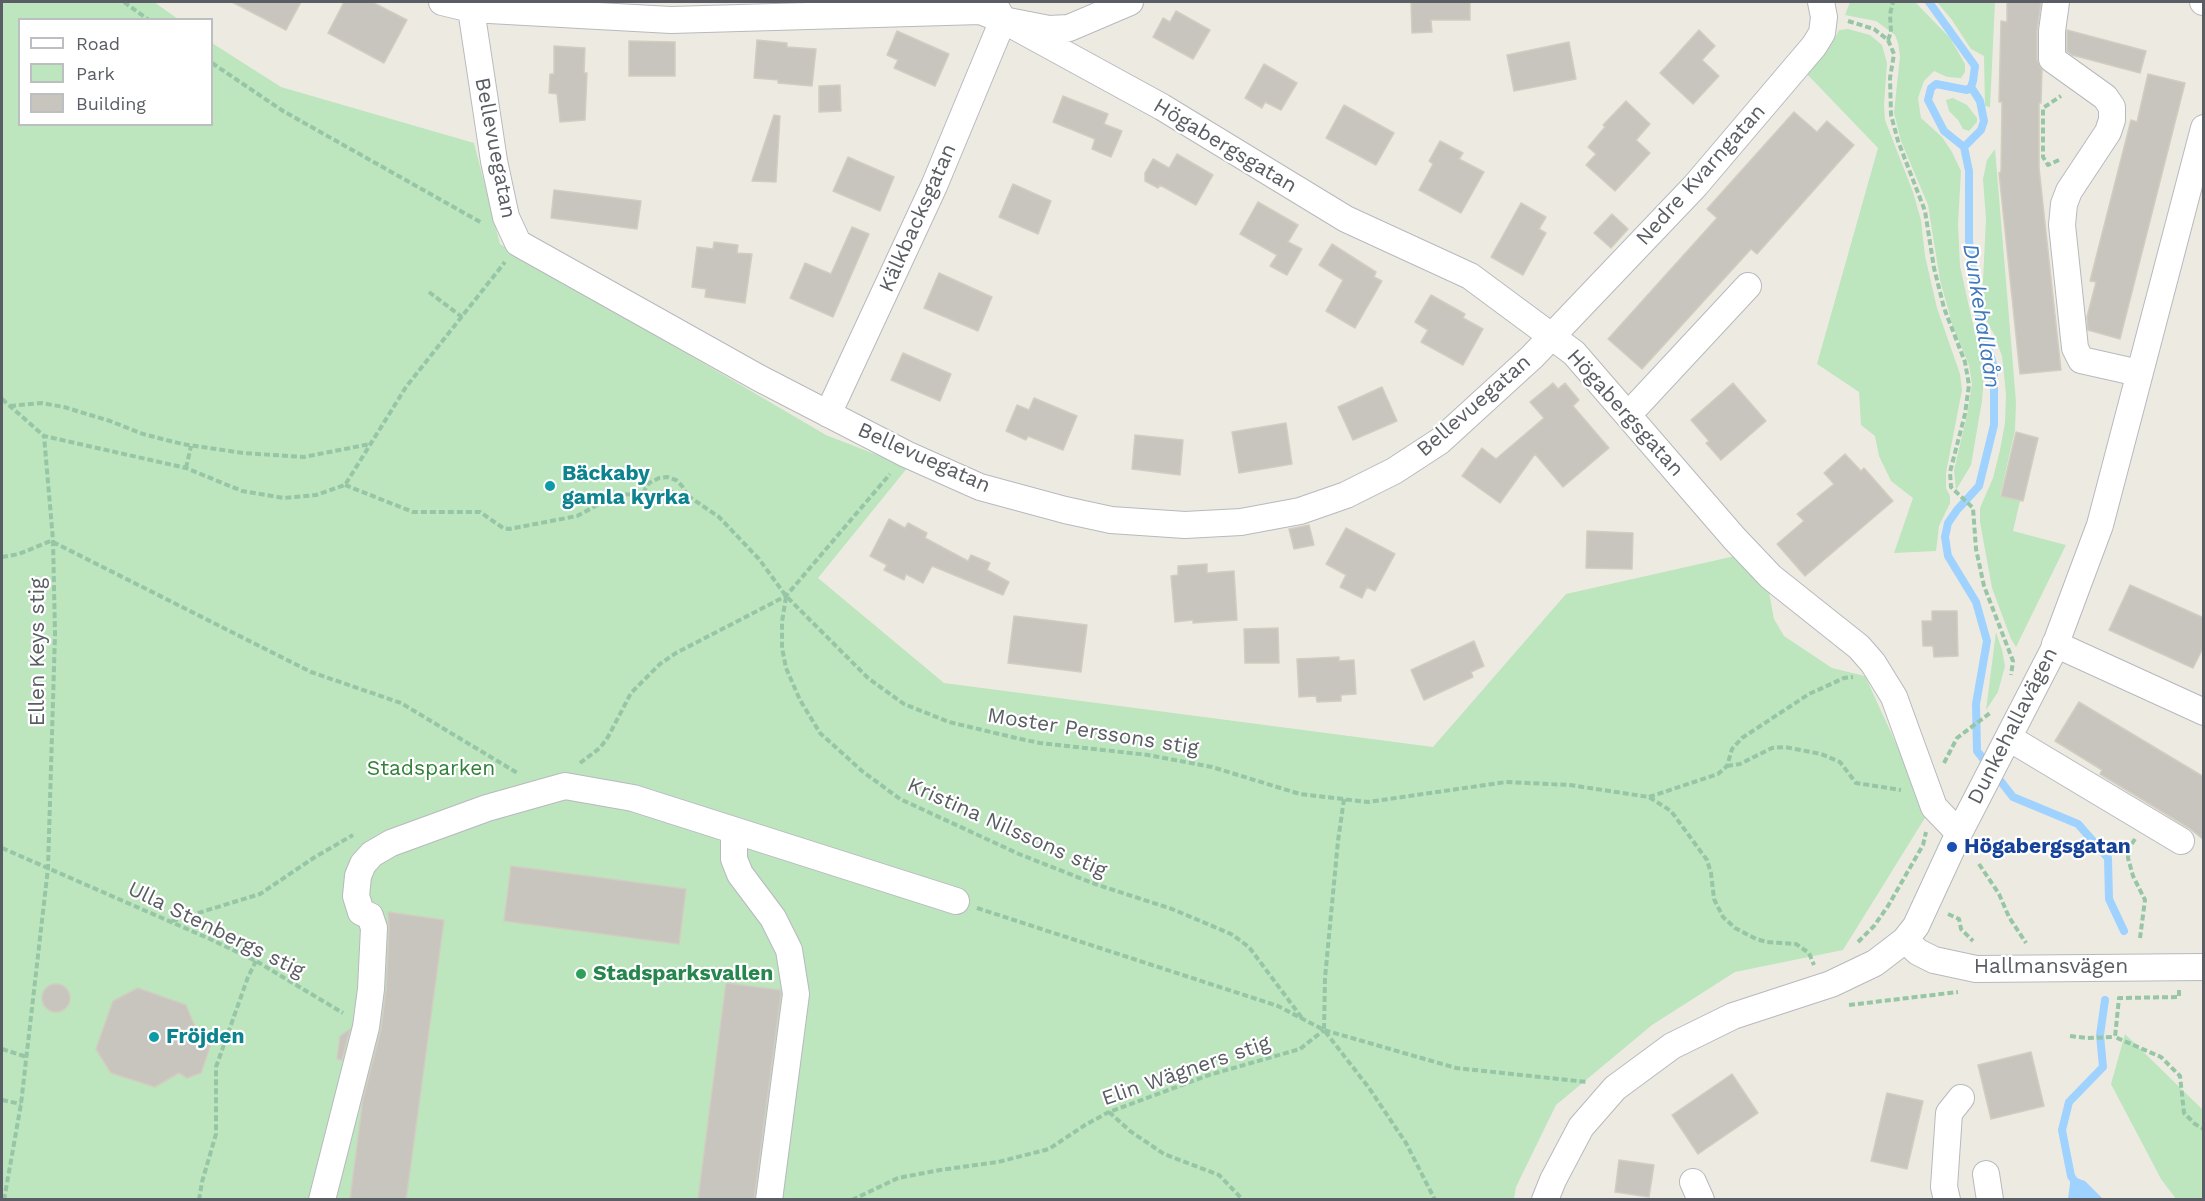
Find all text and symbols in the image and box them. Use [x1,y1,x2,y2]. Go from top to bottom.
legend [18,18,213,126]
text: Road [76,33,120,54]
text: Park [76,63,115,84]
street label: Bellevuegatan [469,75,521,221]
text: Building [76,93,146,114]
street label: Högabergsgatan [1149,93,1301,199]
street label: Nedre Kvarngatan [1631,99,1771,251]
street label: Kälkbacksgatan [874,140,962,296]
water label: Dunkehallaån [1957,242,2005,390]
street label: Högabergsgatan [1561,344,1689,482]
street label: Bellevuegatan [1412,350,1536,462]
street label: Bellevuegatan [854,417,994,499]
place label: Bäckaby gamla kyrka [562,461,690,511]
marker: Bäckaby gamla kyrka [543,479,557,493]
street label: Ellen Keys stig [25,578,51,726]
street label: Dunkehallavägen [1963,643,2063,809]
street label: Moster Perssons stig [986,703,1200,761]
park label: Stadsparken [367,756,495,782]
street label: Kristina Nilssons stig [903,773,1111,883]
place label: Högabergsgatan [1964,834,2131,860]
marker: Högabergsgatan [1945,840,1959,854]
street label: Ulla Stenbergs stig [124,876,308,984]
street label: Hallmansvägen [1974,954,2128,980]
place label: Stadsparksvallen [593,961,773,987]
marker: Stadsparksvallen [574,967,588,981]
place label: Fröjden [166,1024,244,1050]
marker: Fröjden [147,1030,161,1044]
street label: Elin Wägners stig [1099,1030,1273,1112]

